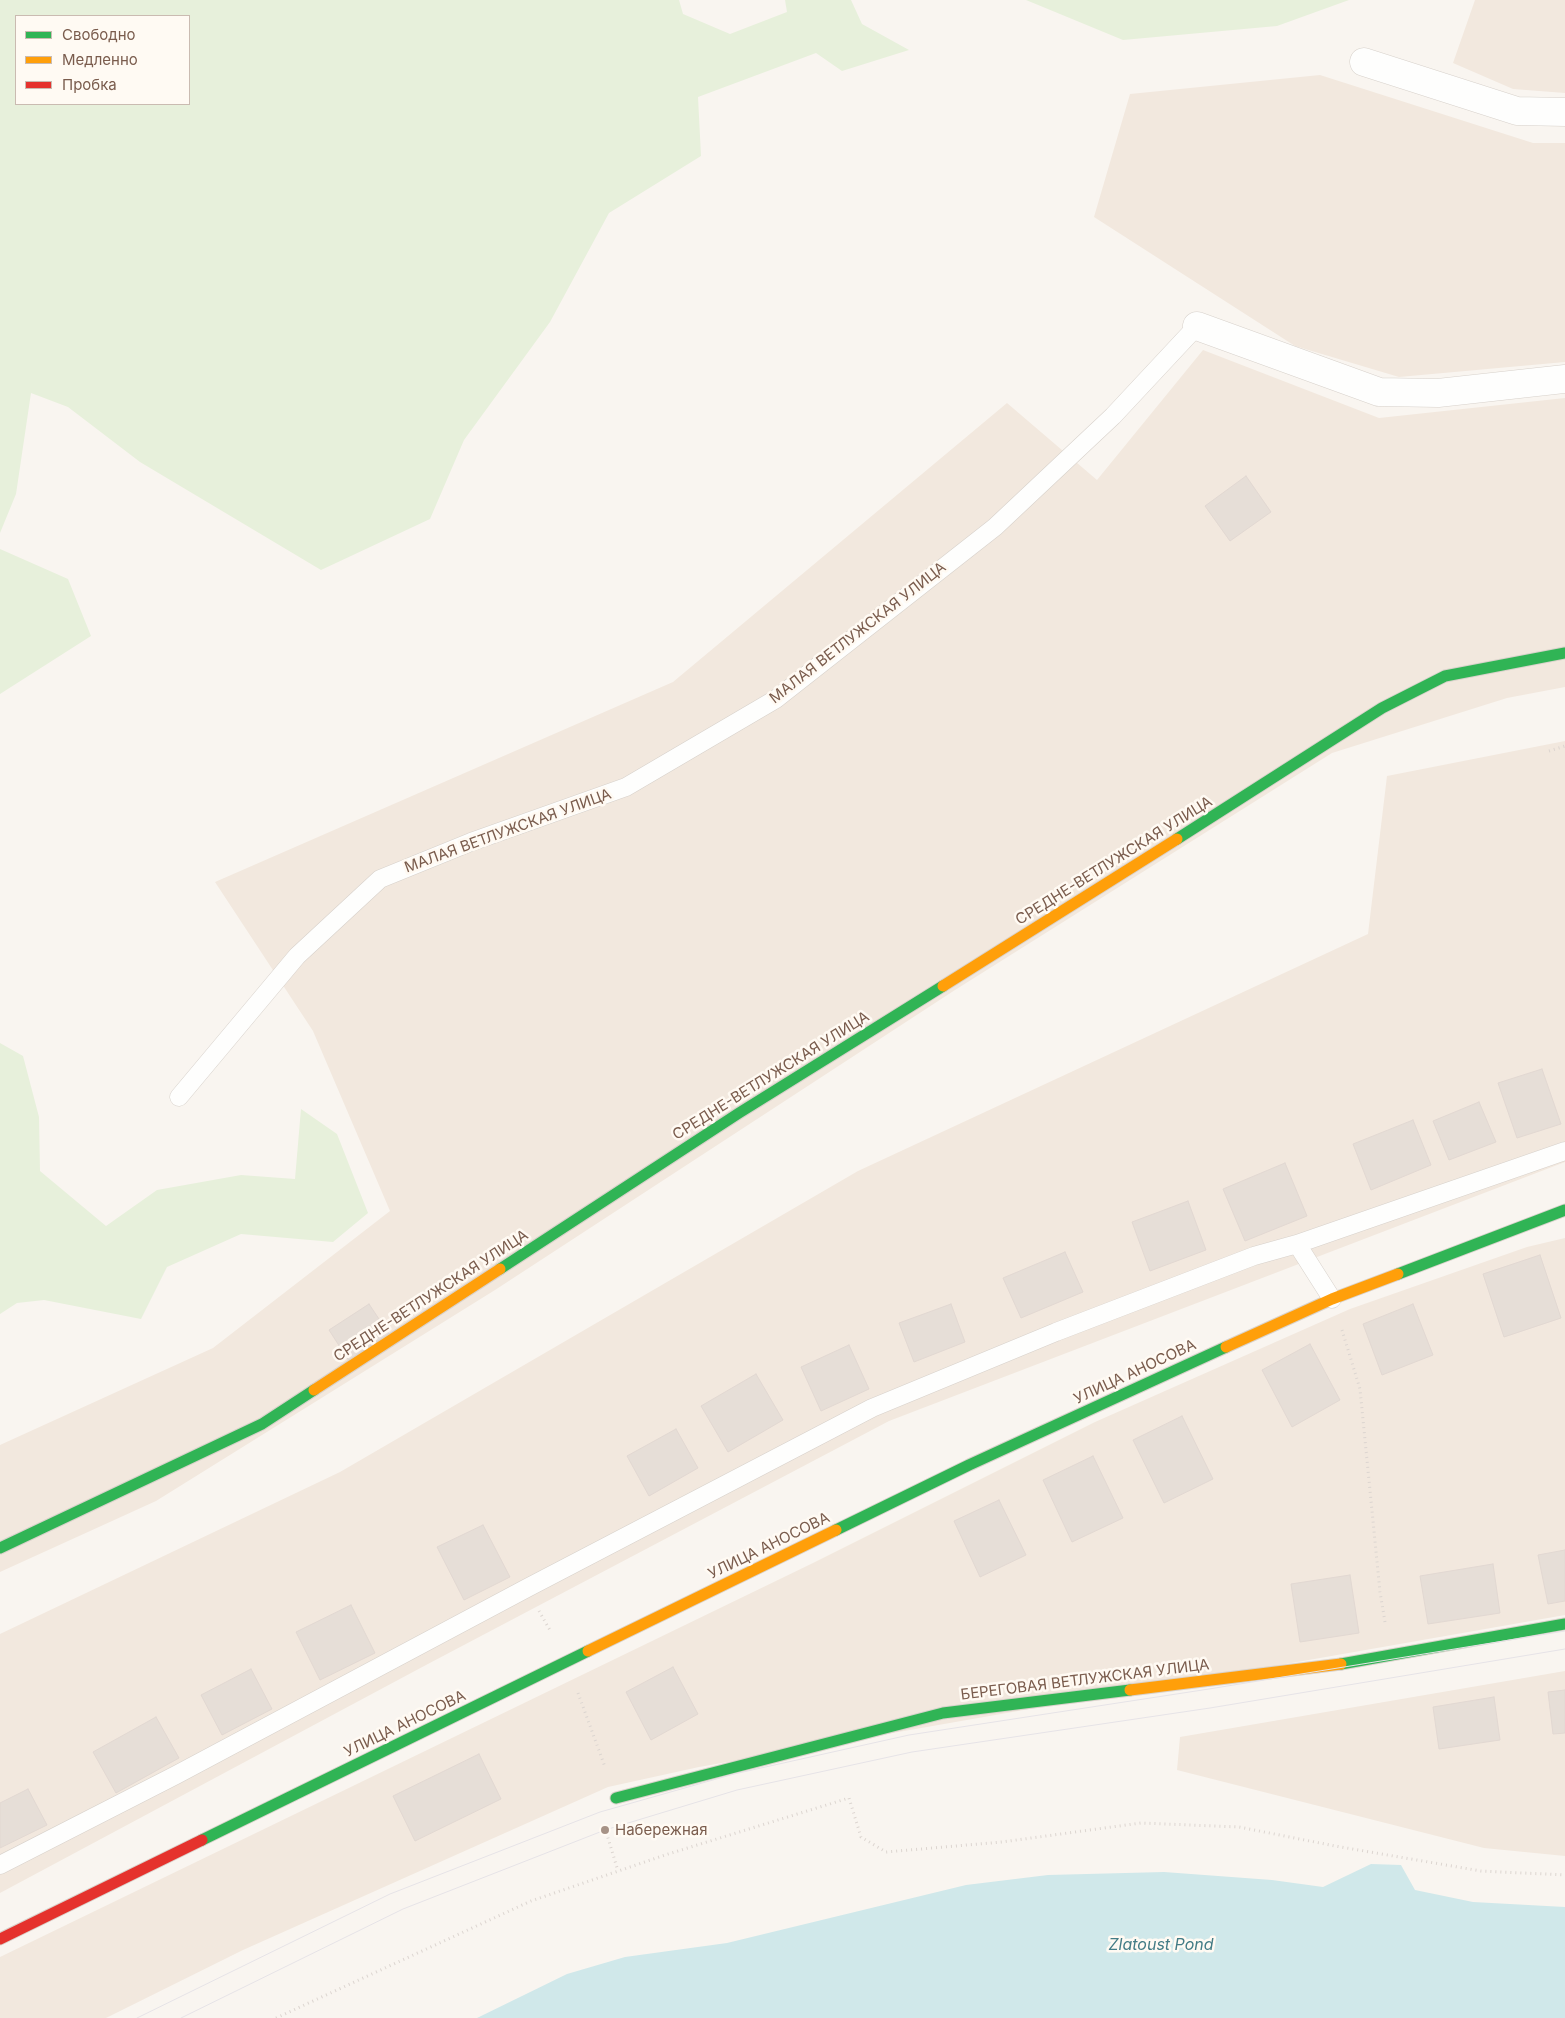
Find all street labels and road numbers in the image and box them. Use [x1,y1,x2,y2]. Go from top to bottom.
street label: МАЛАЯ ВЕТЛУЖСКАЯ УЛИЦА [766,559,950,707]
street label: МАЛАЯ ВЕТЛУЖСКАЯ УЛИЦА [402,785,614,877]
street label: СРЕДНЕ-ВЕТЛУЖСКАЯ УЛИЦА [1012,793,1216,929]
street label: СРЕДНЕ-ВЕТЛУЖСКАЯ УЛИЦА [669,1008,873,1144]
street label: СРЕДНЕ-ВЕТЛУЖСКАЯ УЛИЦА [330,1226,532,1366]
street label: УЛИЦА АНОСОВА [1071,1336,1199,1408]
street label: УЛИЦА АНОСОВА [705,1509,833,1583]
street label: БЕРЕГОВАЯ ВЕТЛУЖСКАЯ УЛИЦА [960,1656,1210,1704]
street label: УЛИЦА АНОСОВА [341,1687,469,1761]

